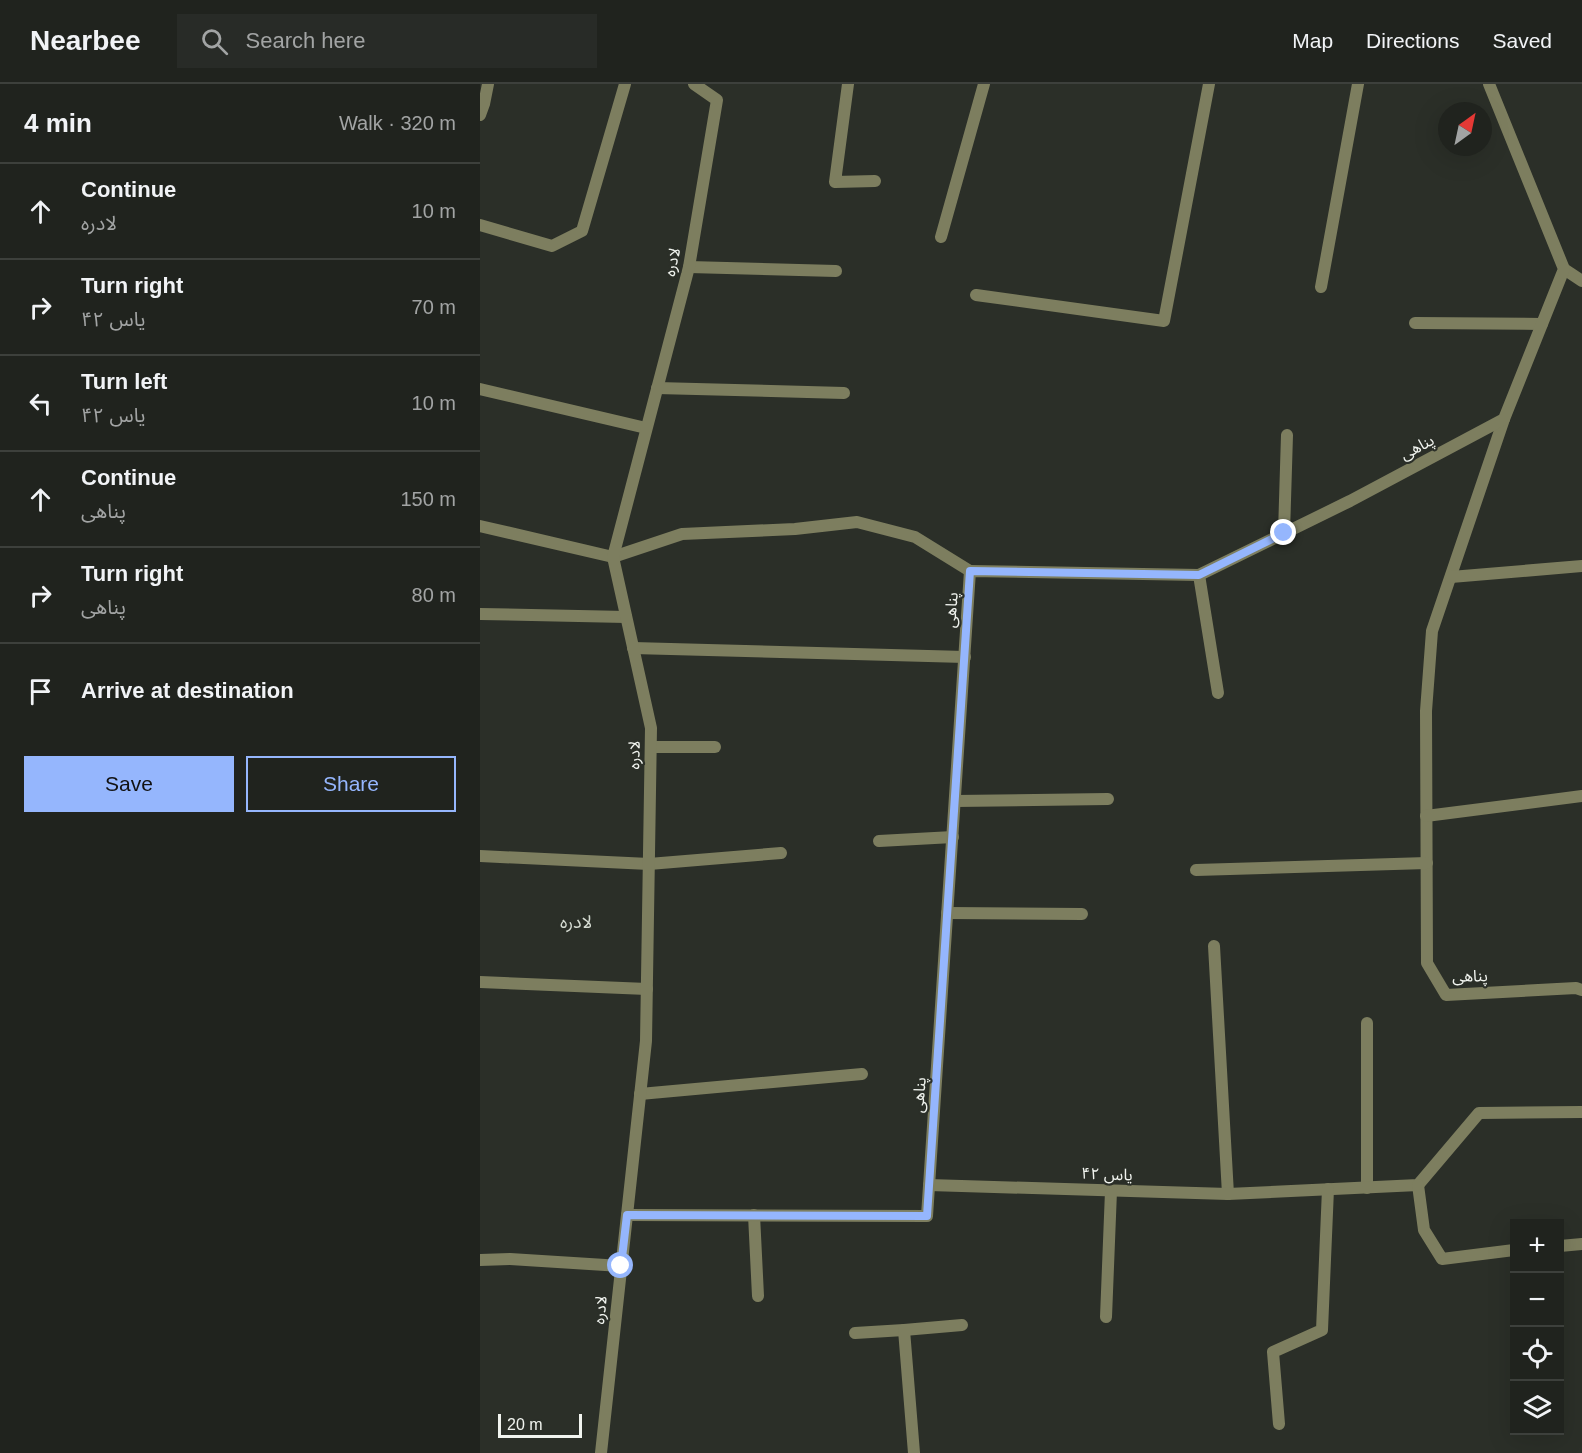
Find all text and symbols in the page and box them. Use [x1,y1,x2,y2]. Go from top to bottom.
search box [177,14,597,68]
text: Nearbee [30,25,141,56]
icon: search [198,25,231,58]
text: Search here [246,28,365,53]
text: Map [1292,29,1333,52]
text: Directions [1366,29,1459,52]
text: Saved [1492,29,1552,52]
north arrow [1438,102,1492,156]
text: 4 min [24,108,92,138]
text: Walk · 320 m [339,112,456,134]
text: Continue [81,177,176,202]
icon: ahead [24,195,57,228]
text: 10 m [412,200,456,222]
text: لادره [81,212,117,234]
street label: لادره [661,246,684,278]
text: Turn right [81,273,183,298]
icon: right [24,291,57,324]
text: 70 m [412,296,456,318]
text: یاس ۴۲ [81,308,145,330]
text: Turn left [81,369,167,394]
icon: left [24,387,57,420]
text: 10 m [412,392,456,414]
text: یاس ۴۲ [81,404,145,426]
street label: پناهی [1397,431,1438,465]
text: Continue [81,465,176,490]
icon: ahead [24,483,57,516]
text: 150 m [400,488,456,510]
text: پناهی [81,500,126,522]
route end [1270,519,1296,545]
text: Turn right [81,561,183,586]
icon: right [24,579,57,612]
text: 80 m [412,584,456,606]
street label: پناهی [941,592,963,629]
text: پناهی [81,596,126,618]
icon: arrive [24,675,57,708]
text: Arrive at destination [81,678,294,703]
street label: لادره [625,741,644,769]
button: Save [24,756,234,812]
button: Share [246,756,456,812]
district label: لادره [560,912,592,933]
street label: پناهی [1452,967,1488,987]
street label: پناهی [909,1077,931,1114]
street label: یاس ۴۲ [1081,1165,1133,1184]
map controls [1510,1219,1564,1435]
button: + [1510,1219,1564,1273]
route start [607,1252,633,1278]
button: − [1510,1273,1564,1327]
street label: لادره [590,1295,611,1325]
button: locate [1510,1327,1564,1381]
button: layers [1510,1381,1564,1435]
scale bar [498,1411,582,1438]
text: 20 m [507,1416,543,1433]

